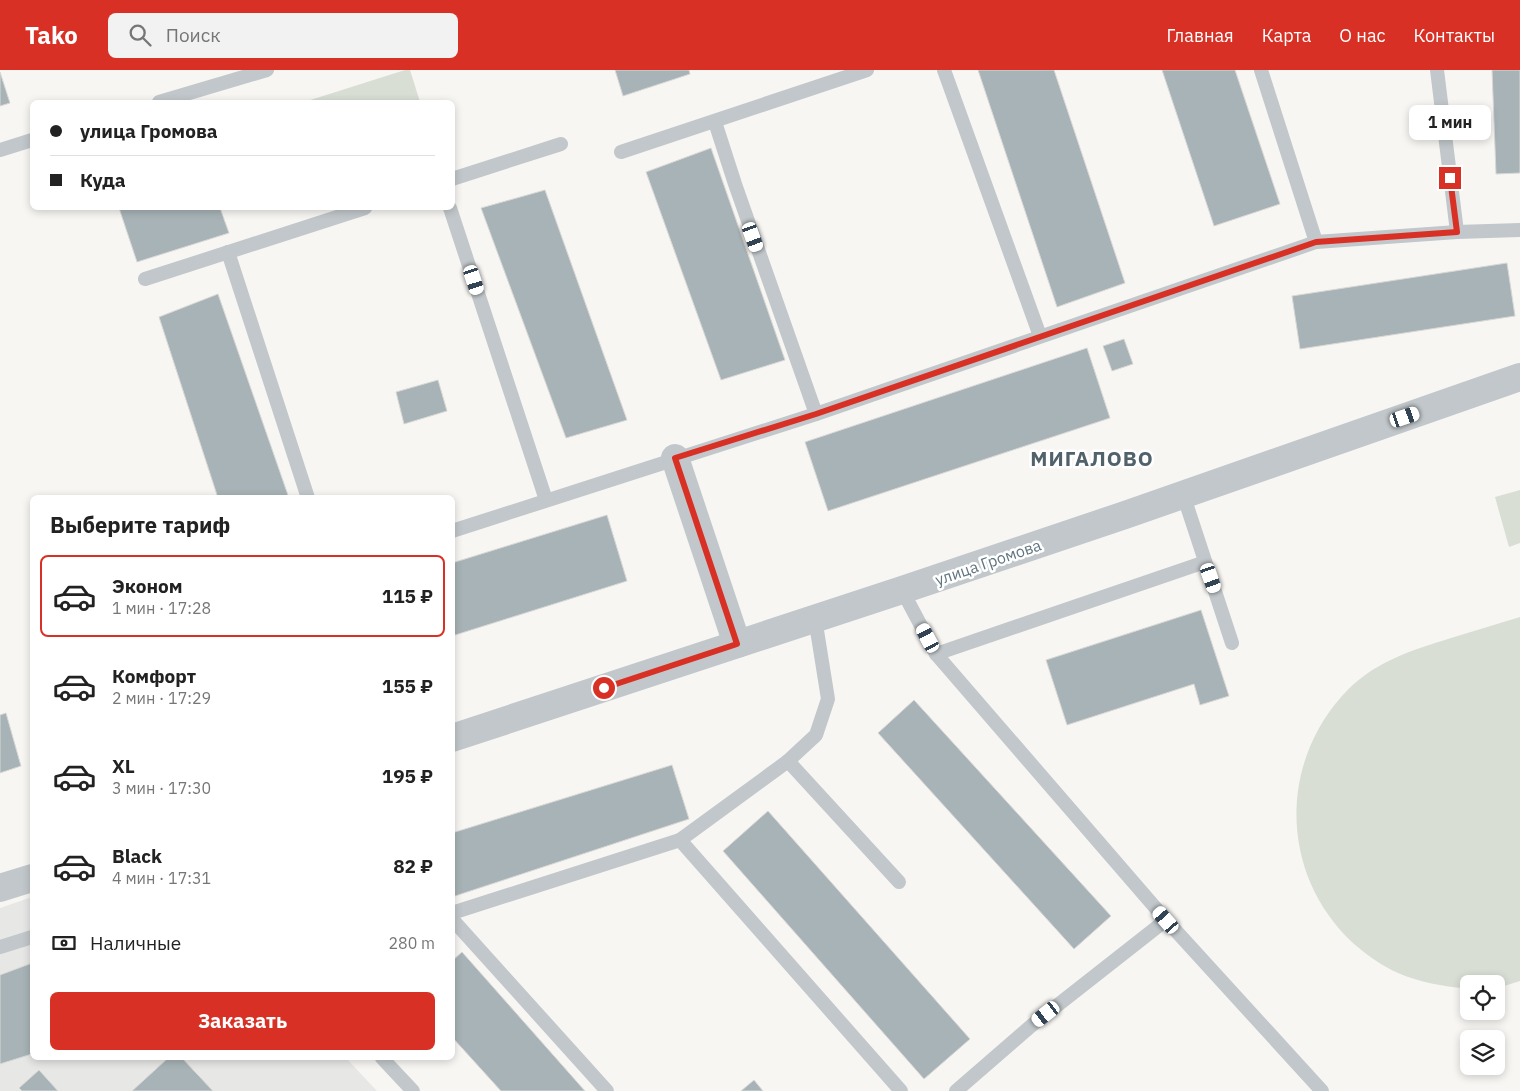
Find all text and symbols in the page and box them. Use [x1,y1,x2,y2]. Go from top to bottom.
search box [108,13,458,58]
text: Tako [25,19,78,51]
icon: search [126,21,154,49]
text: Поиск [166,23,221,47]
text: Главная [1166,24,1234,47]
text: Карта [1262,24,1311,47]
text: О нас [1339,24,1386,47]
text: Контакты [1414,24,1495,47]
callout: 1 мин [1409,106,1491,140]
text: 1 мин [1428,112,1472,132]
text: улица Громова [80,119,218,143]
route end [1439,167,1461,189]
text: Куда [80,168,125,192]
car [740,220,765,254]
car [462,263,485,297]
car [1388,405,1421,429]
district label: МИГАЛОВО [1030,444,1154,472]
text: Выберите тариф [50,510,230,539]
street label: улица Громова [932,534,1044,590]
car [1199,561,1222,595]
icon: car [52,574,97,619]
text: Эконом [112,574,183,598]
text: 115 ₽ [382,584,433,608]
text: 1 мин · 17:28 [112,598,211,618]
car [914,621,941,655]
icon: car [52,664,97,709]
text: Комфорт [112,664,196,688]
text: 155 ₽ [382,674,433,698]
route start [593,677,615,699]
text: 2 мин · 17:29 [112,688,211,708]
icon: car [52,754,97,799]
text: XL [112,754,135,778]
text: 195 ₽ [382,764,433,788]
text: 3 мин · 17:30 [112,778,211,798]
icon: car [52,844,97,889]
text: Black [112,844,162,868]
text: 82 ₽ [393,854,433,878]
text: 4 мин · 17:31 [112,868,211,888]
car [1150,904,1181,936]
icon: cash [50,929,78,957]
text: Наличные [90,931,181,955]
text: 280 m [388,933,435,953]
map controls [1460,975,1505,1075]
button: locate [1460,975,1505,1020]
button: Заказать [50,992,435,1050]
car [1029,999,1062,1029]
button: layers [1460,1030,1505,1075]

